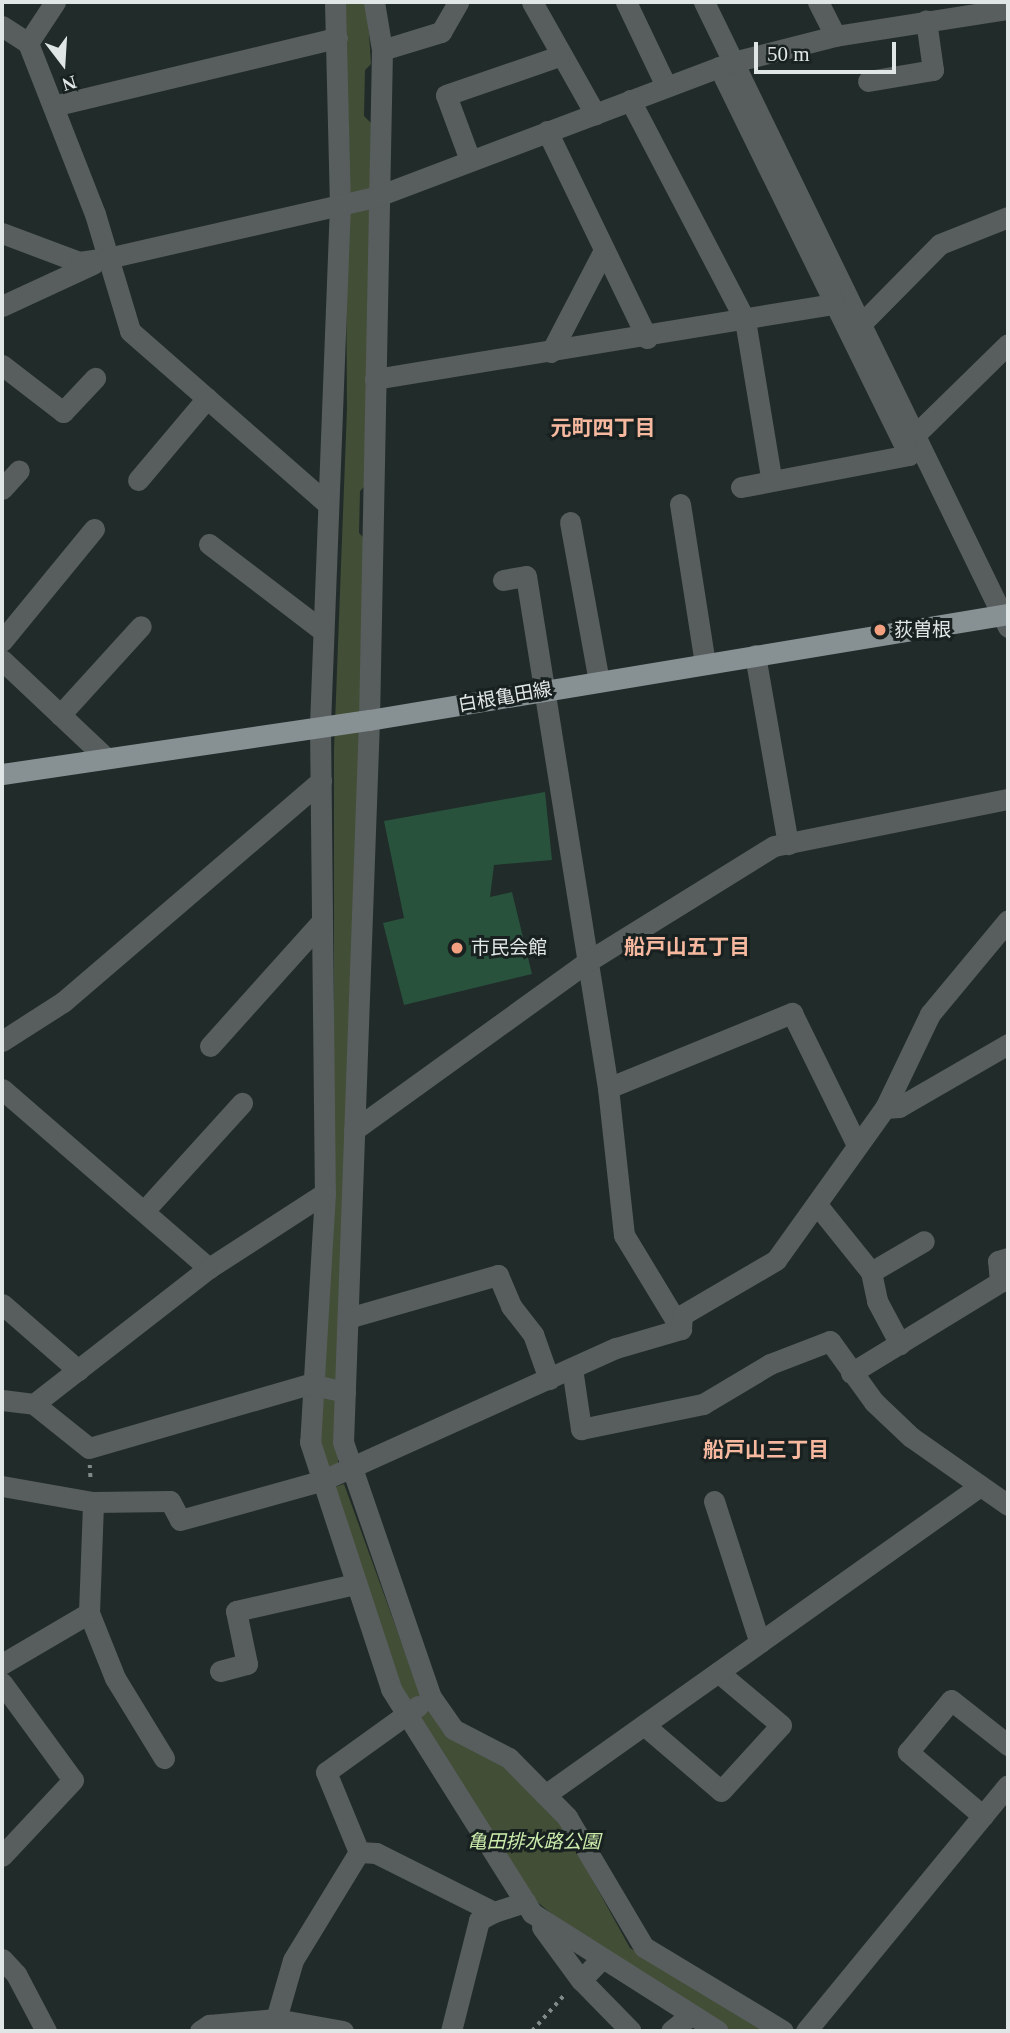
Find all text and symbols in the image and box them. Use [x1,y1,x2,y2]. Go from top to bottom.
north arrow [28,28,98,98]
scale bar [758,28,900,72]
text: 50 m [767,42,810,66]
text: N [60,72,79,96]
district label: 元町四丁目 [551,415,655,441]
place label: 荻曽根 [894,619,951,641]
marker: 荻曽根 [872,622,888,638]
street label: 白根亀田線 [456,678,554,716]
district label: 船戸山五丁目 [624,934,750,960]
place label: 市民会館 [471,937,547,959]
marker: 市民会館 [449,940,465,956]
district label: 船戸山三丁目 [703,1437,829,1463]
park label: 亀田排水路公園 [468,1831,600,1853]

